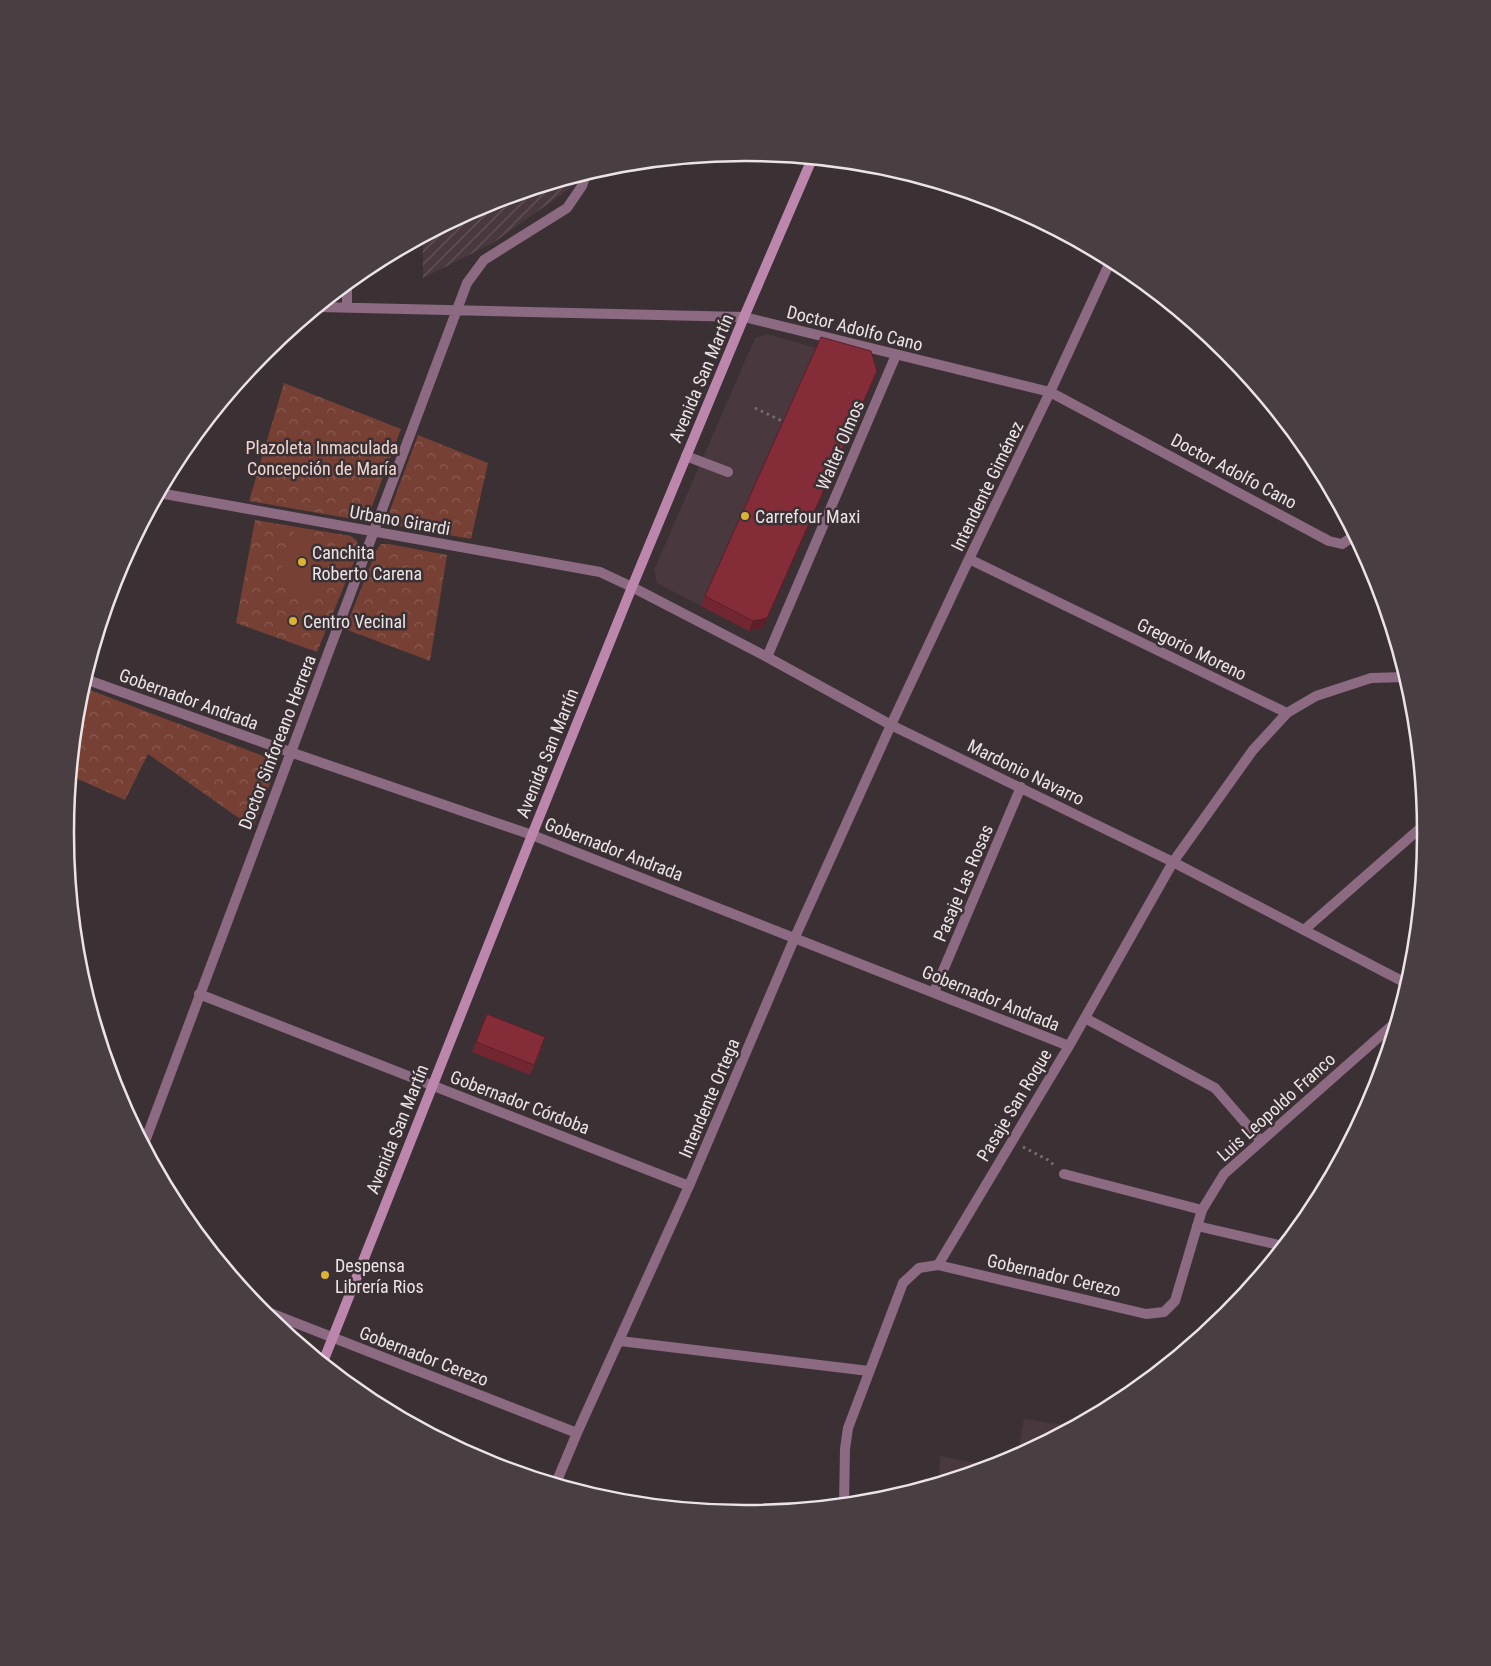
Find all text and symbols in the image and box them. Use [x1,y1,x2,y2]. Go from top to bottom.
street label: Doctor Adolfo Cano [785,301,925,355]
street label: Avenida San Martín [664,311,738,445]
street label: Walter Olmos [812,397,868,493]
street label: Intendente Giménez [947,418,1027,554]
street label: Doctor Adolfo Cano [1168,429,1300,513]
park label: Plazoleta Inmaculada Concepción de María [246,437,398,479]
street label: Urbano Girardi [348,501,452,539]
place label: Carrefour Maxi [755,506,860,527]
marker: Carrefour Maxi [739,510,751,522]
place label: Canchita Roberto Carena [312,542,422,584]
marker: Canchita Roberto Carena [296,556,308,568]
place label: Centro Vecinal [303,611,406,632]
street label: Gregorio Moreno [1134,613,1250,685]
marker: Centro Vecinal [287,615,299,627]
street label: Doctor Sinforeano Herrera [234,652,320,832]
street label: Gobernador Andrada [116,664,262,734]
street label: Avenida San Martín [511,685,583,821]
street label: Mardonio Navarro [964,735,1088,809]
street label: Gobernador Andrada [542,813,686,885]
street label: Pasaje Las Rosas [929,821,997,945]
street label: Gobernador Andrada [919,961,1063,1035]
street label: Intendente Ortega [674,1035,744,1161]
street label: Pasaje San Roque [972,1045,1056,1165]
street label: Luis Leopoldo Franco [1213,1048,1339,1166]
street label: Avenida San Martín [361,1061,433,1197]
street label: Gobernador Córdoba [447,1066,593,1138]
street label: Gobernador Cerezo [985,1249,1123,1301]
place label: Despensa Librería Rios [335,1255,424,1297]
marker: Despensa Librería Rios [319,1269,331,1281]
street label: Gobernador Cerezo [356,1322,492,1390]

